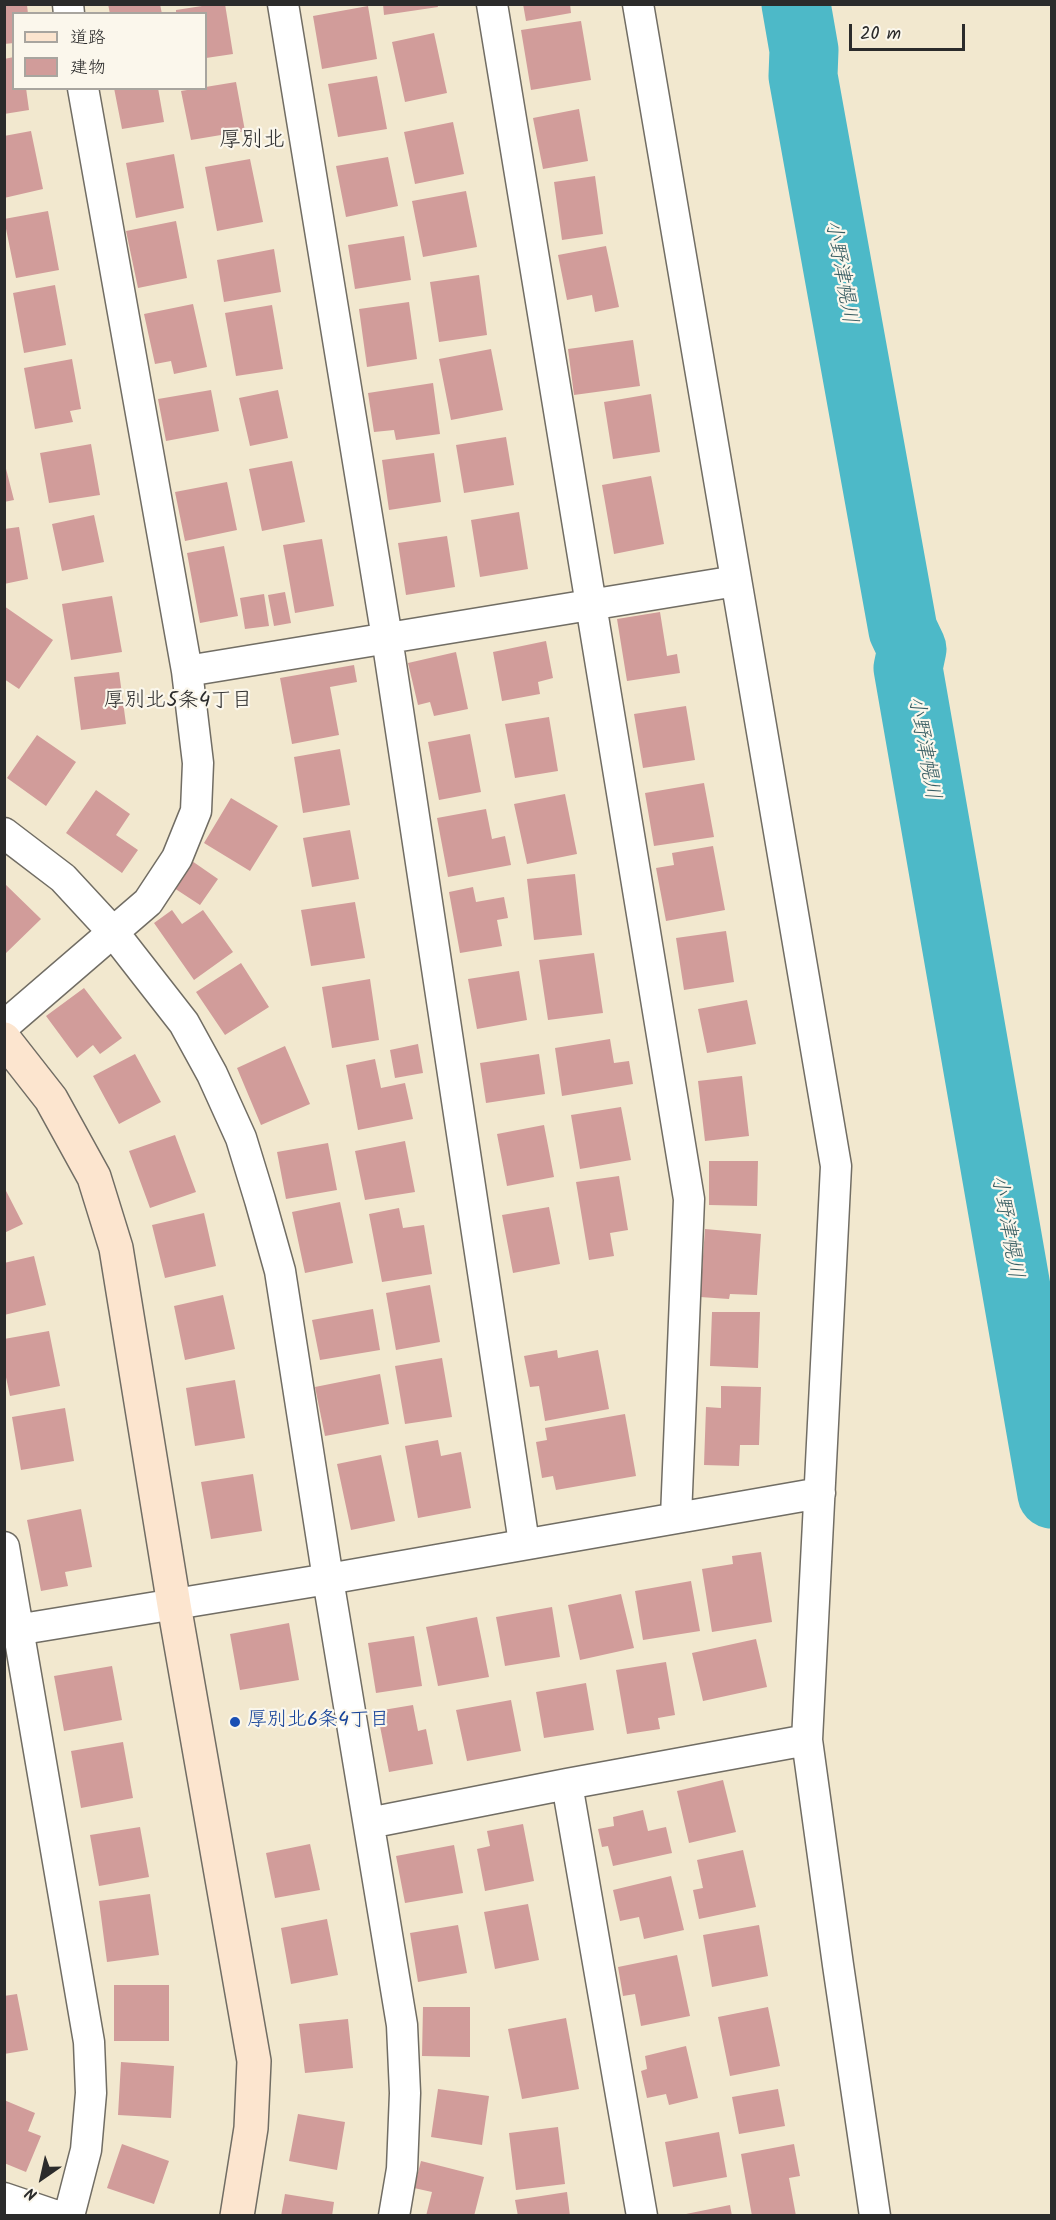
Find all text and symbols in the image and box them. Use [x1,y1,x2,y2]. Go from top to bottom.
legend [12,12,207,90]
scale bar [852,12,968,50]
text: 20 m [860,20,901,49]
text: 道路 [70,24,106,53]
text: 建物 [70,54,106,83]
district label: 厚別北 [219,129,285,155]
water label: 小野津幌川 [817,218,861,326]
district label: 厚別北5条4丁目 [104,689,252,715]
water label: 小野津幌川 [900,694,944,802]
water label: 小野津幌川 [983,1173,1027,1281]
place label: 厚別北6条4丁目 [247,1710,389,1734]
marker: 厚別北6条4丁目 [228,1715,242,1729]
north arrow [12,2148,72,2208]
text: N [20,2180,43,2207]

